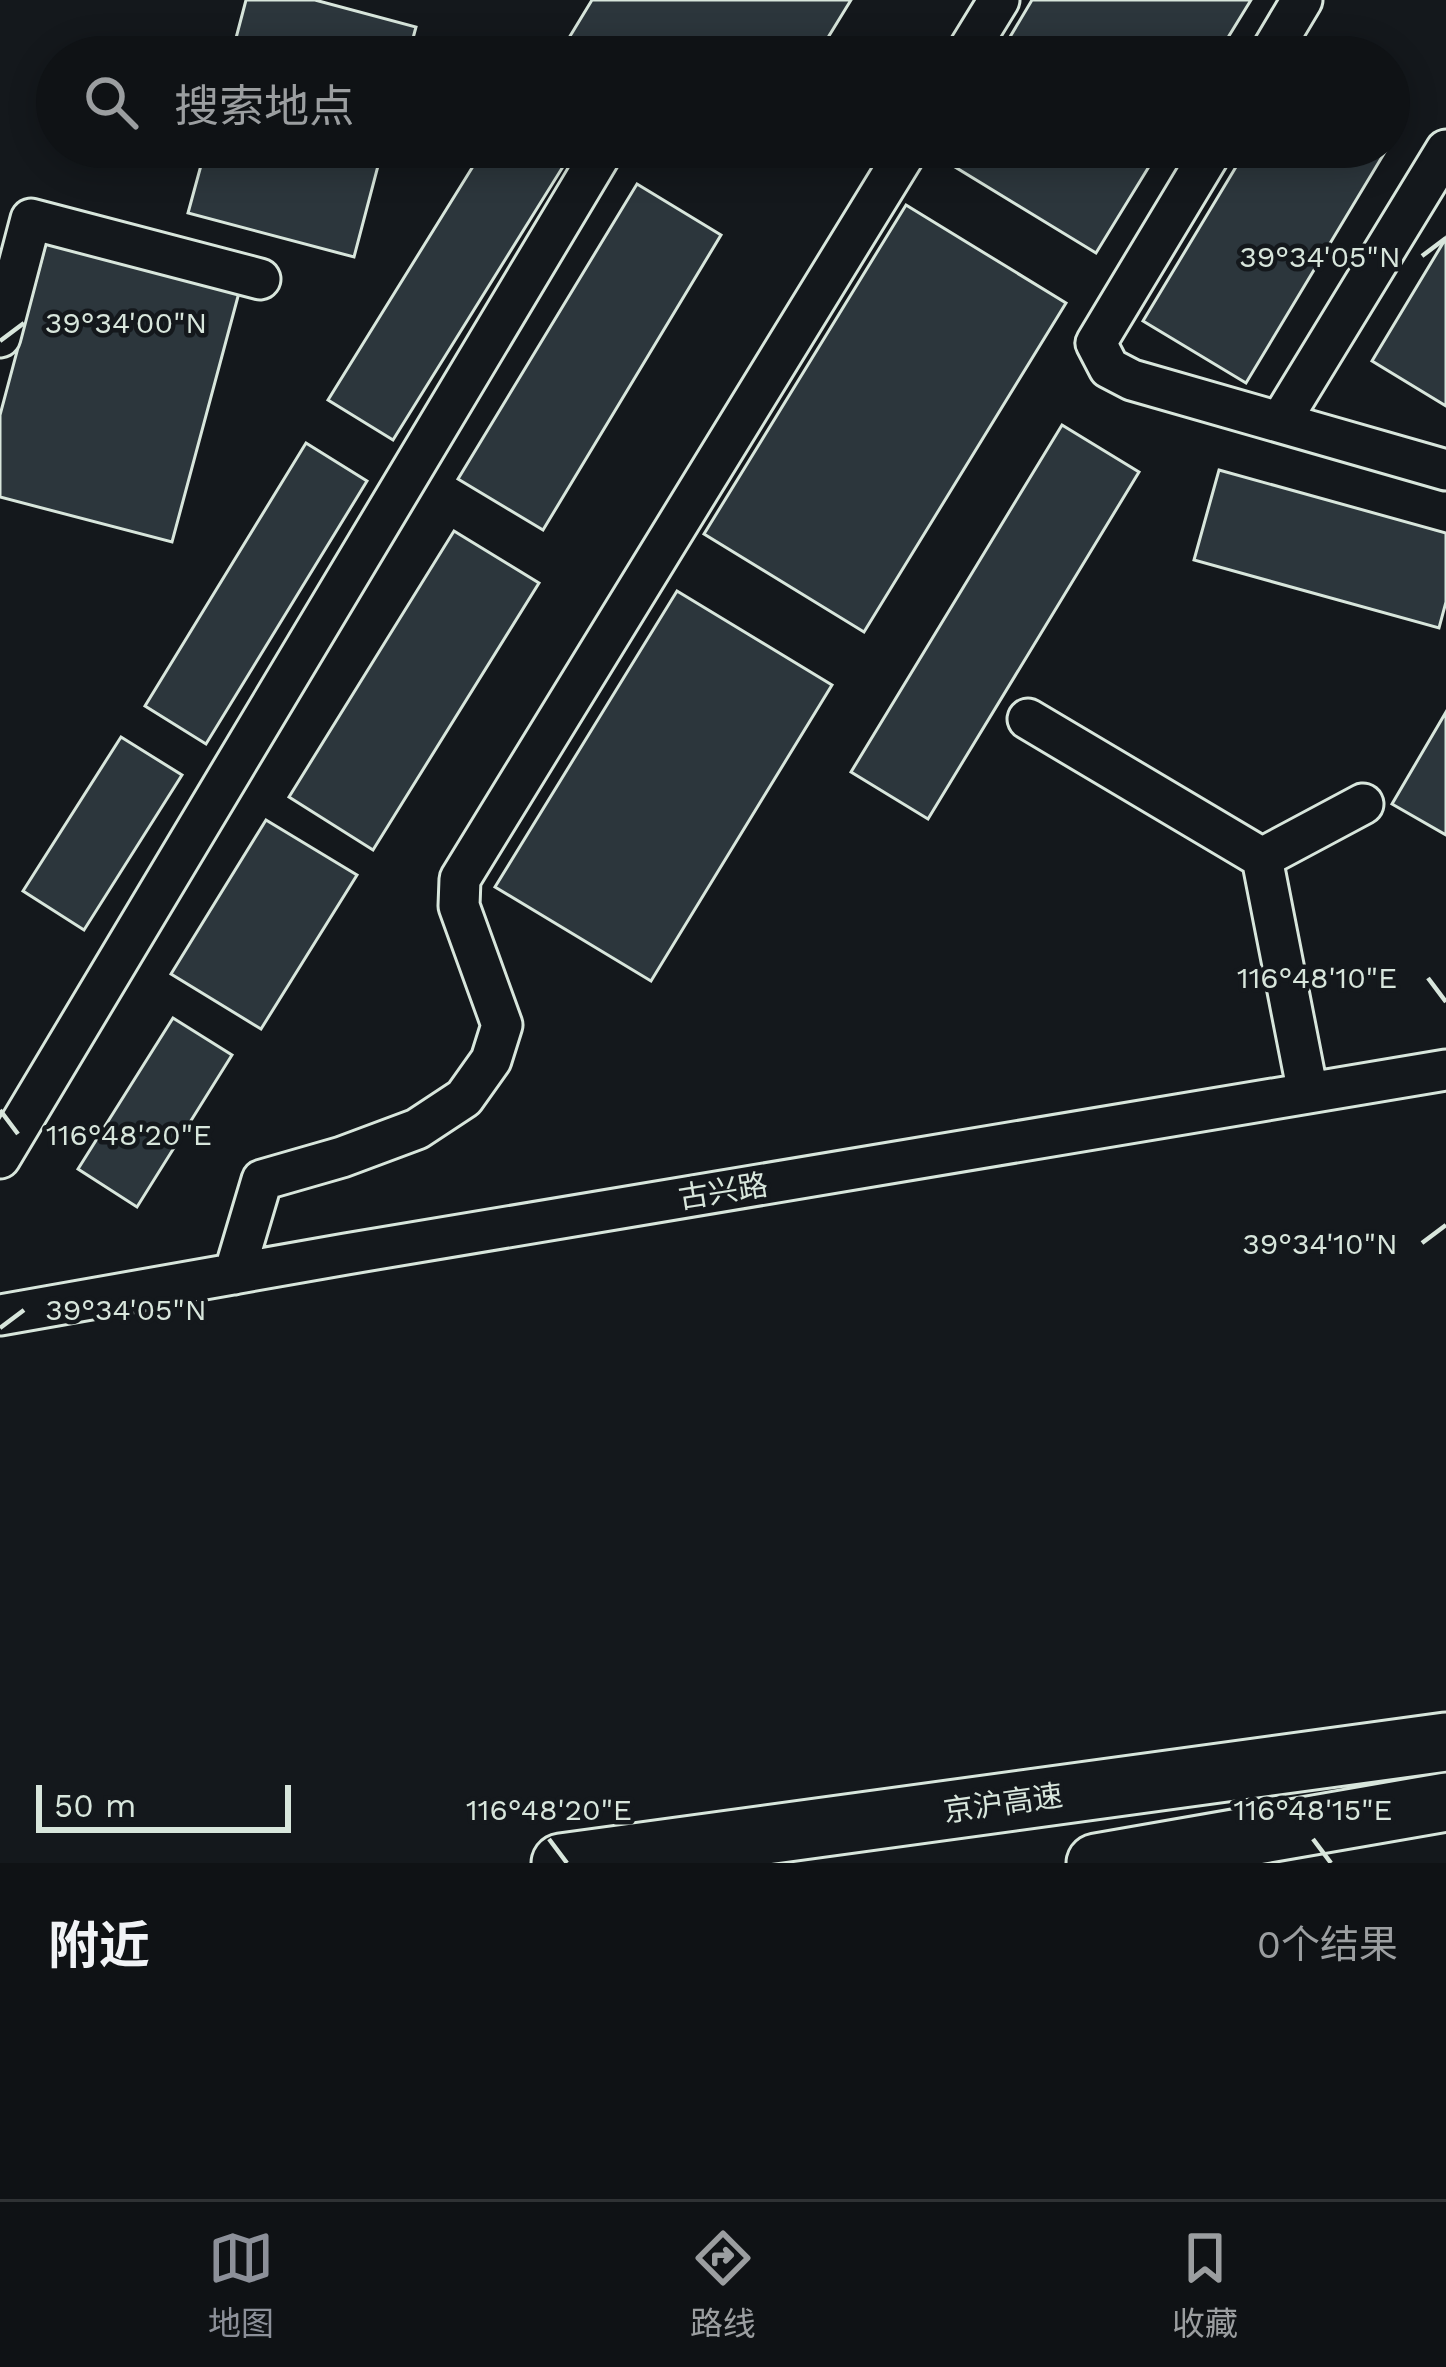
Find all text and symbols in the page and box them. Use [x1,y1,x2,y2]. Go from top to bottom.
search box [36,36,1410,168]
icon: search [78,69,144,135]
text: 搜索地点 [174,80,354,133]
text: 39°34'05"N [1239,239,1401,274]
text: 39°34'00"N [45,305,207,340]
text: 116°48'10"E [1237,960,1397,995]
text: 116°48'20"E [46,1117,212,1152]
street label: 古兴路 [676,1167,770,1215]
text: 39°34'10"N [1242,1226,1398,1261]
text: 39°34'05"N [45,1292,207,1327]
street label: 京沪高速 [941,1777,1065,1829]
scale bar [36,1779,291,1832]
text: 50 m [54,1786,136,1825]
text: 116°48'20"E [466,1792,632,1827]
text: 116°48'15"E [1234,1792,1392,1827]
text: 附近 [48,1916,150,1975]
text: 0个结果 [1257,1922,1398,1967]
tab: 地图 [208,2225,274,2345]
tab: 路线 [690,2225,756,2345]
tab: 收藏 [1172,2225,1238,2345]

